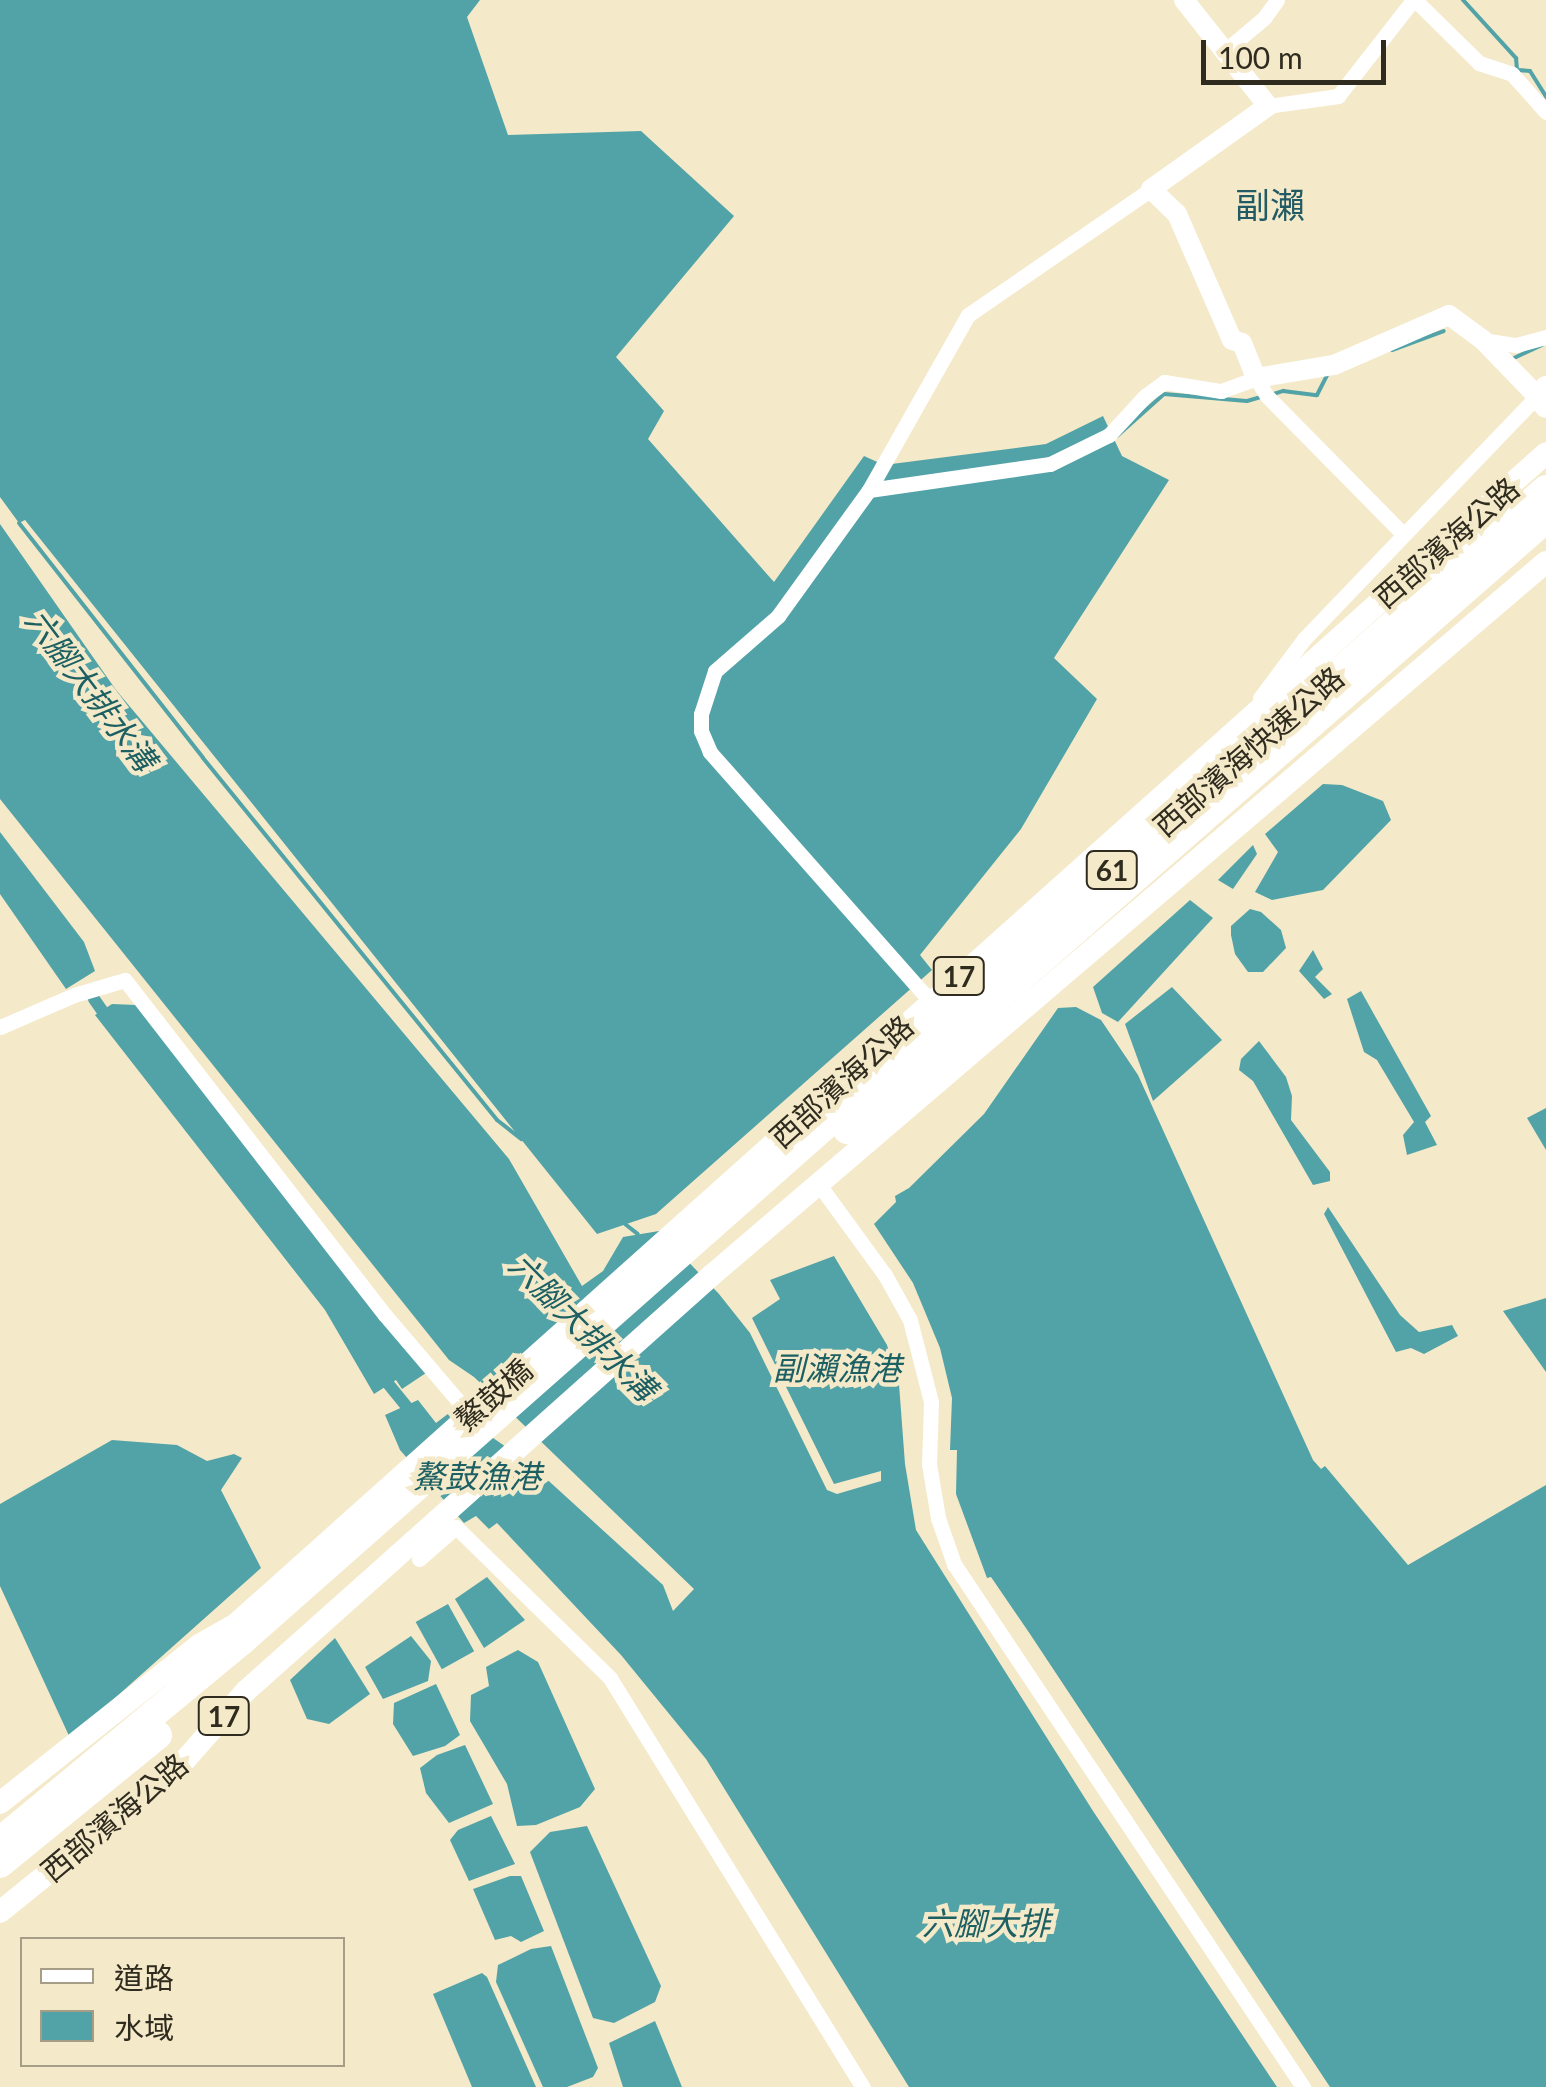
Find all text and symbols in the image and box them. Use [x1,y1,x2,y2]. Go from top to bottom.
scale bar [1206,20,1391,82]
text: 100 m [1218,39,1303,75]
district label: 副瀨 [1235,183,1305,225]
street label: 西部濱海公路 [1366,469,1526,615]
water label: 六腳大排水溝 [18,602,164,778]
street label: 西部濱海快速公路 [1146,659,1350,843]
road number: 61 [1084,847,1140,893]
road number: 17 [932,953,986,999]
street label: 西部濱海公路 [762,1007,920,1155]
water label: 六腳大排水溝 [502,1246,664,1408]
water label: 副瀨漁港 [773,1349,901,1387]
street label: 鰲鼓橋 [447,1351,539,1437]
water label: 鰲鼓漁港 [413,1457,541,1495]
road number: 17 [196,1693,252,1739]
street label: 西部濱海公路 [33,1745,195,1889]
water label: 六腳大排 [922,1904,1050,1942]
legend [20,1937,345,2067]
text: 道路 [114,1959,174,1995]
text: 水域 [114,2009,174,2045]

